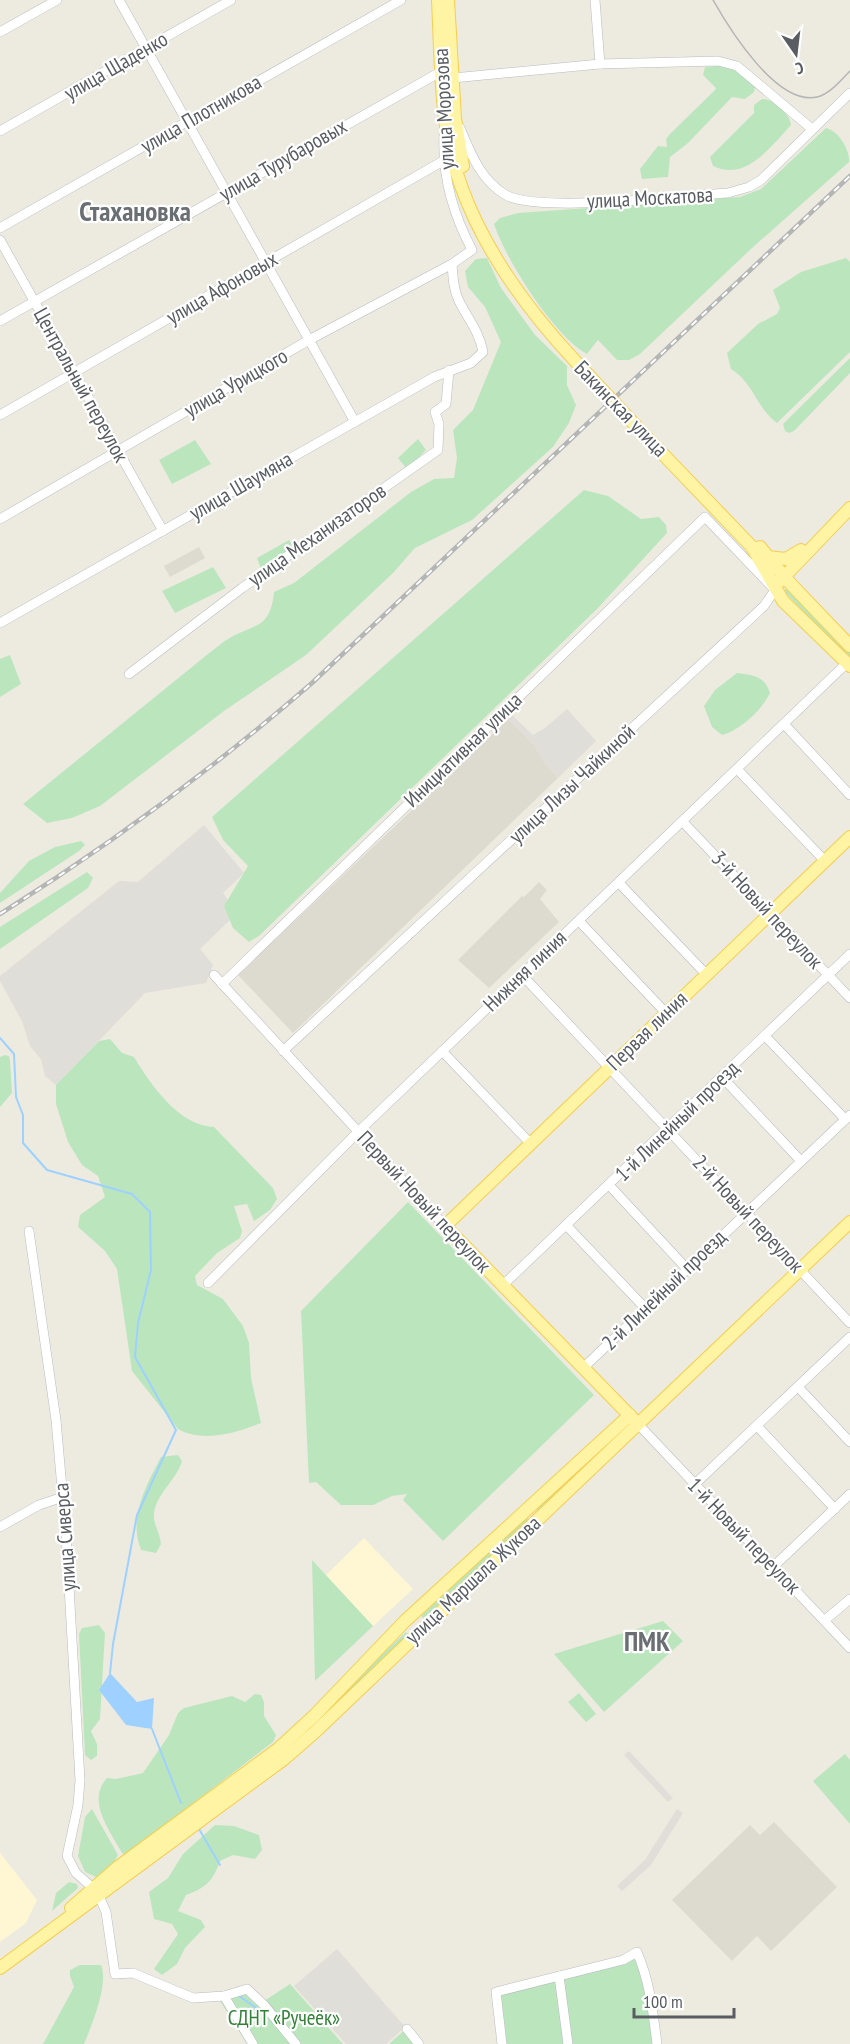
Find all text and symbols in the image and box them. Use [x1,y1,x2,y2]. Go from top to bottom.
north arrow [766,24,826,84]
street label: улица Щаденко [59,25,172,106]
street label: улица Морозова [427,48,460,170]
text: С [793,58,806,79]
street label: улица Плотникова [136,68,266,159]
street label: улица Турубаровых [214,112,352,207]
street label: улица Москатова [586,181,714,214]
district label: Стахановка [79,194,191,228]
street label: улица Афоновых [161,245,282,330]
street label: Центральный переулок [28,303,135,467]
street label: улица Урицкого [179,342,292,423]
street label: Бакинская улица [569,355,674,463]
street label: улица Шаумяна [184,445,297,526]
street label: улица Механизаторов [242,477,391,592]
street label: Инициативная улица [398,686,527,813]
street label: улица Лизы Чайкиной [503,718,640,849]
street label: 3-й Новый переулок [706,845,829,974]
street label: Нижняя линия [477,924,572,1017]
street label: Первая линия [600,985,693,1076]
street label: 1-й Линейный проезд [609,1054,745,1187]
street label: Первый Новый переулок [352,1125,497,1278]
street label: 2-й Новый переулок [687,1149,810,1278]
street label: 2-й Линейный проезд [596,1223,732,1356]
street label: 1-й Новый переулок [682,1472,807,1600]
street label: улица Сиверса [47,1482,82,1592]
street label: улица Маршала Жукова [399,1510,546,1650]
district label: ПМК [624,1624,670,1658]
scale bar [634,1981,734,2019]
text: 100 m [643,1990,683,2013]
park label: СДНТ «Ручеёк» [228,2004,340,2031]

